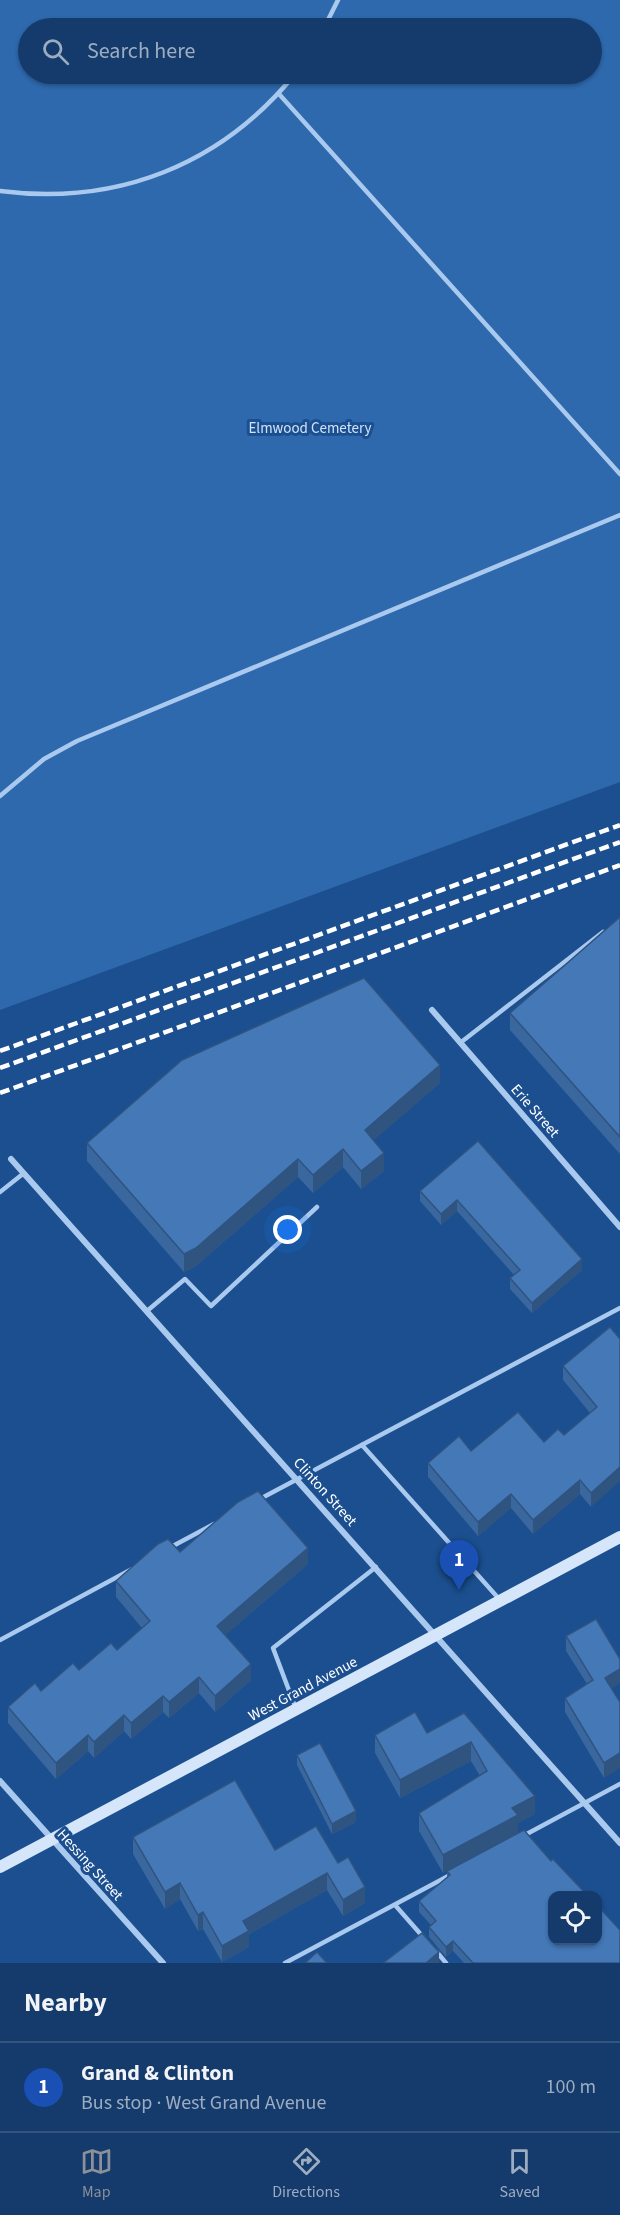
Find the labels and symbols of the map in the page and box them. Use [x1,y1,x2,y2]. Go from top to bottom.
park label: Elmwood Cemetery [248,418,372,439]
street label: Erie Street [506,1080,564,1142]
your location [273,1215,302,1244]
street label: Clinton Street [288,1453,362,1531]
pin: 1 [440,1540,478,1590]
street label: West Grand Avenue [245,1651,361,1727]
street label: Hessing Street [52,1825,128,1905]

